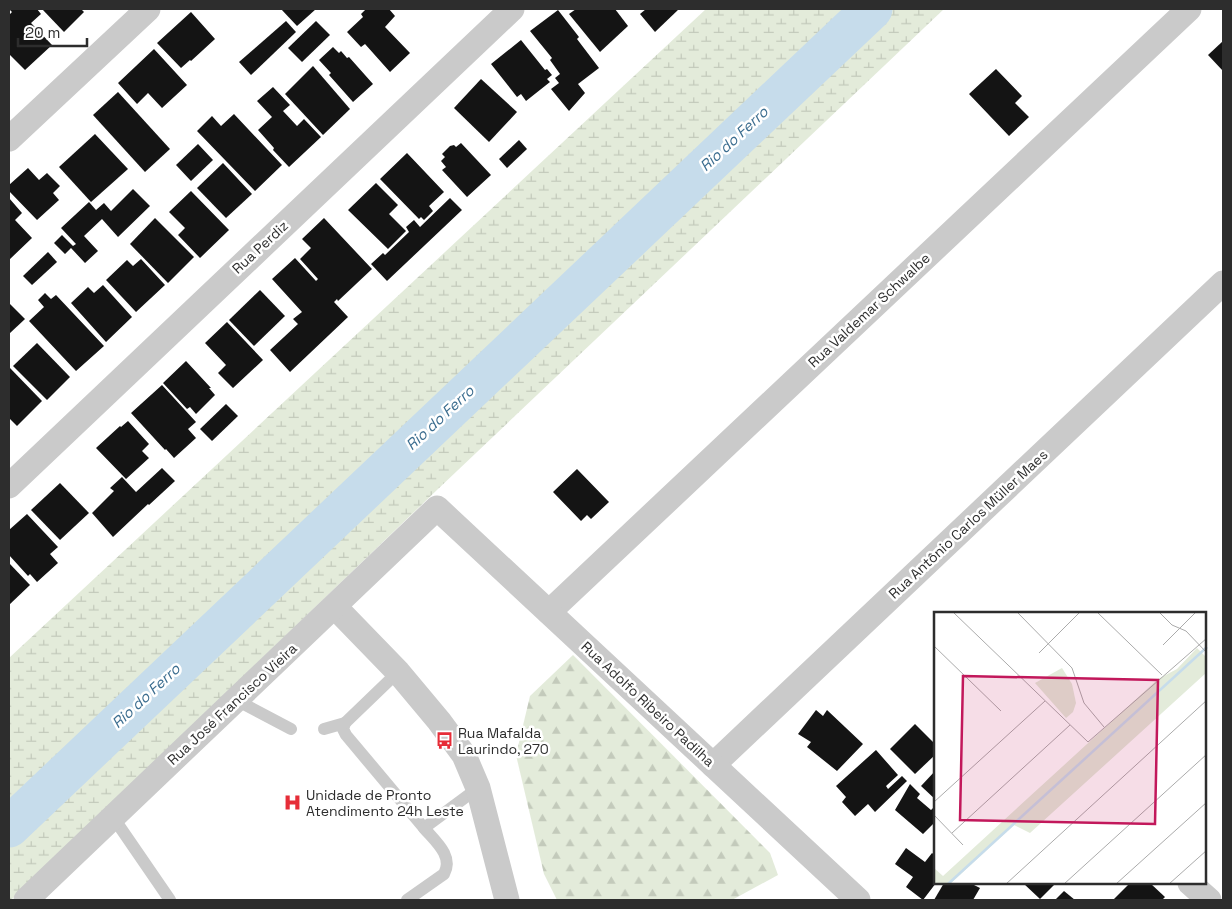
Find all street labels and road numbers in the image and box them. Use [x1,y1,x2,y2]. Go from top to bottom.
street label: Rua Perdiz [228,216,292,278]
street label: Rua Valdemar Schwalbe [804,249,934,371]
street label: Rua Antônio Carlos Müller Maes [885,446,1051,602]
street label: Rua Adolfo Ribeiro Padilha [578,637,718,771]
street label: Rua José Francisco Vieira [163,639,301,769]

